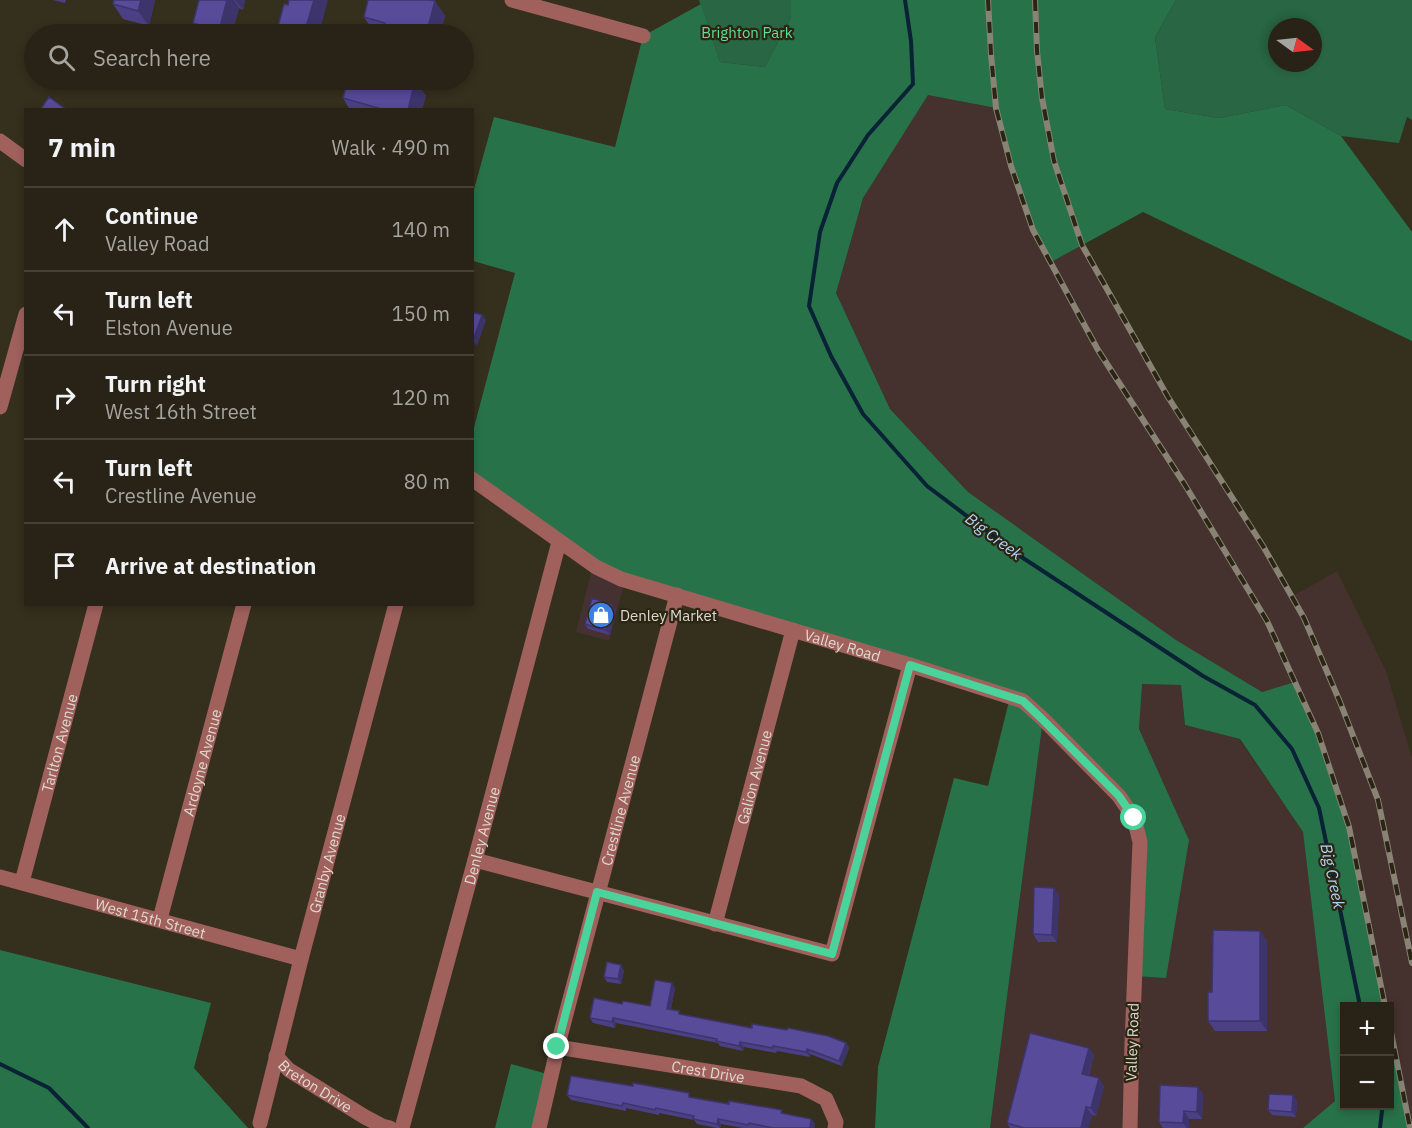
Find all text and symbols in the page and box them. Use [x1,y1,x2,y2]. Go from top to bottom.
north arrow [1268,18,1322,72]
park label: Brighton Park [701,23,793,42]
search box [24,24,474,90]
icon: search [45,41,78,74]
text: Search here [93,43,211,72]
text: 7 min [48,130,116,164]
text: Walk · 490 m [332,134,450,161]
text: Continue [105,201,198,230]
icon: ahead [48,213,81,246]
text: 140 m [392,216,450,243]
text: Valley Road [105,230,210,257]
text: Turn left [105,285,193,314]
icon: left [48,297,81,330]
text: 150 m [392,300,450,327]
text: Elston Avenue [105,314,233,341]
text: Turn right [105,369,206,398]
icon: right [48,381,81,414]
text: 120 m [392,384,450,411]
text: West 16th Street [105,398,257,425]
text: Turn left [105,453,193,482]
icon: left [48,465,81,498]
text: 80 m [404,468,450,495]
text: Crestline Avenue [105,482,257,509]
water label: Big Creek [962,508,1027,564]
icon: arrive [48,549,81,582]
text: Arrive at destination [105,551,316,580]
shop icon: Denley Market [586,600,616,630]
place label: Denley Market [620,606,717,625]
street label: Valley Road [802,625,883,665]
street label: Tarlton Avenue [37,692,81,794]
street label: Ardoyne Avenue [178,707,225,818]
street label: Galion Avenue [732,728,776,826]
street label: Crestline Avenue [596,753,644,868]
street label: Denley Avenue [459,785,503,887]
route start [1120,804,1146,830]
street label: Granby Avenue [304,812,349,915]
water label: Big Creek [1316,842,1350,911]
street label: West 15th Street [93,894,208,942]
street label: Valley Road [1121,1002,1143,1082]
map controls [1340,1002,1394,1110]
button: + [1340,1002,1394,1056]
route end [543,1033,569,1059]
street label: Breton Drive [274,1055,356,1116]
street label: Crest Drive [670,1056,746,1086]
button: − [1340,1056,1394,1110]

